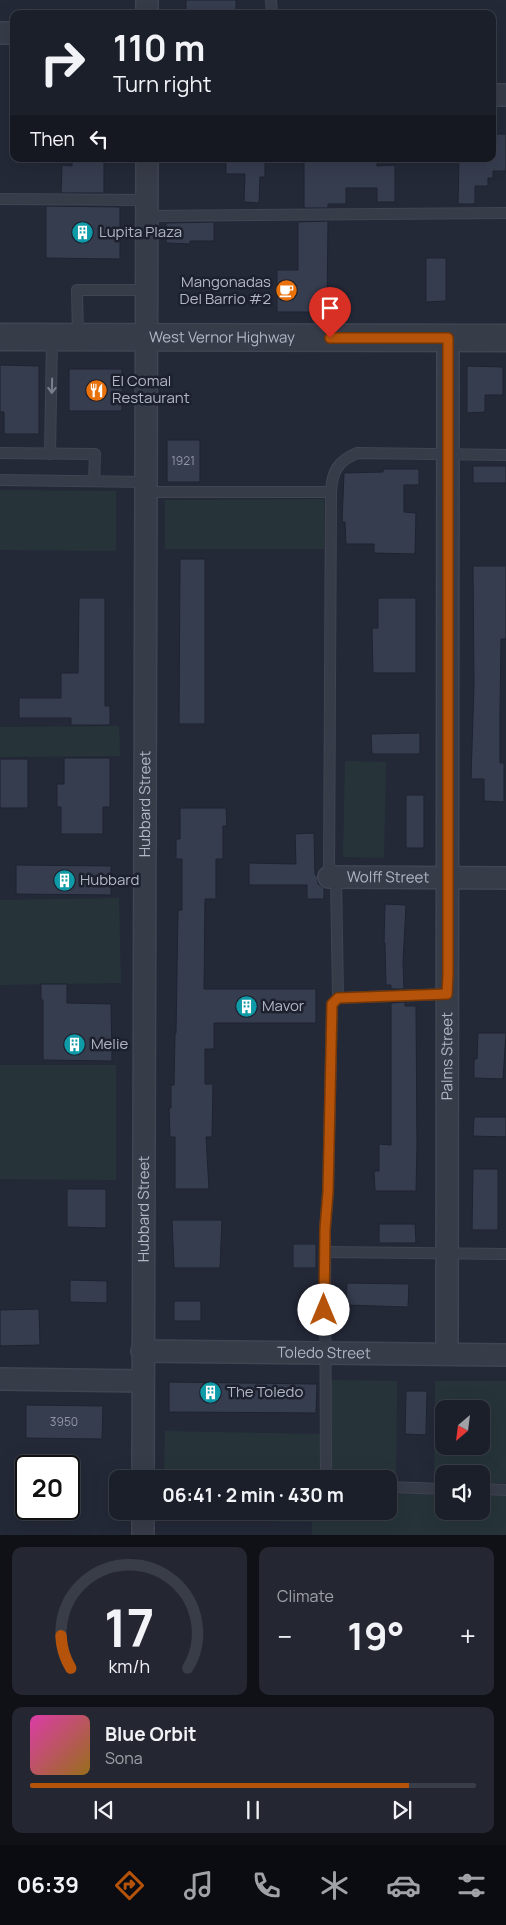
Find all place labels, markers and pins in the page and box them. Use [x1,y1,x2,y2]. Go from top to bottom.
building icon: Lupita Plaza [71,220,95,244]
place label: Lupita Plaza [99,221,182,242]
place label: Mangonadas Del Barrio #2 [180,271,271,309]
cafe icon: Mangonadas Del Barrio #2 [275,279,299,303]
pin [309,287,351,338]
place label: El Comal Restaurant [112,370,190,408]
restaurant icon: El Comal Restaurant [84,378,108,402]
building icon: Hubbard [52,868,76,892]
place label: Hubbard [80,869,139,890]
building icon: Mavor [234,994,258,1018]
place label: Mavor [262,995,305,1016]
building icon: Melie [63,1032,87,1056]
place label: Melie [91,1033,128,1054]
building icon: The Toledo [199,1380,223,1404]
place label: The Toledo [227,1381,303,1402]

